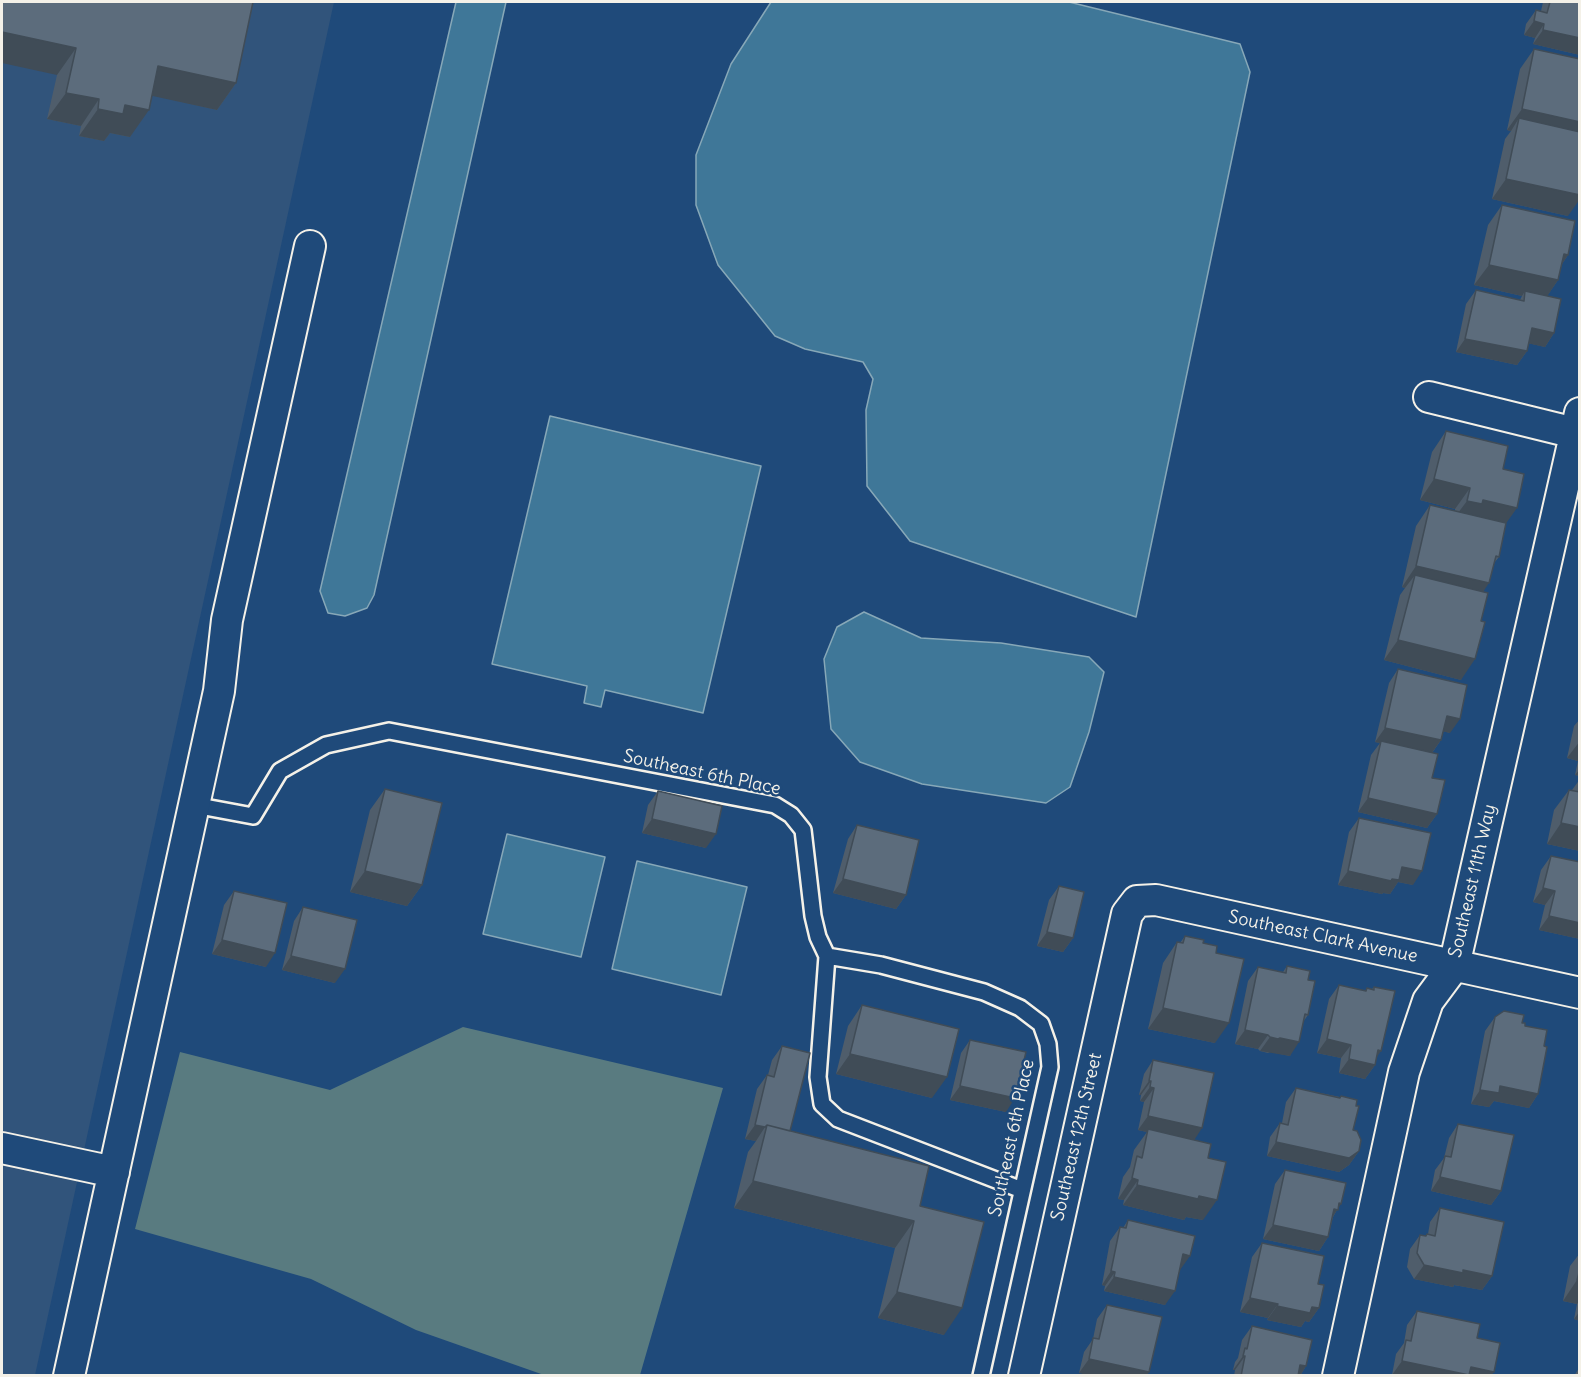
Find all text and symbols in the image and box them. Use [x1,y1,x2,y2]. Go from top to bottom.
street label: Southeast 6th Place [621,746,783,800]
street label: Southeast 11th Way [1445,802,1501,960]
street label: Southeast Clark Avenue [1226,906,1420,968]
street label: Southeast 12th Street [1047,1051,1107,1223]
street label: Southeast 6th Place [985,1057,1039,1219]

